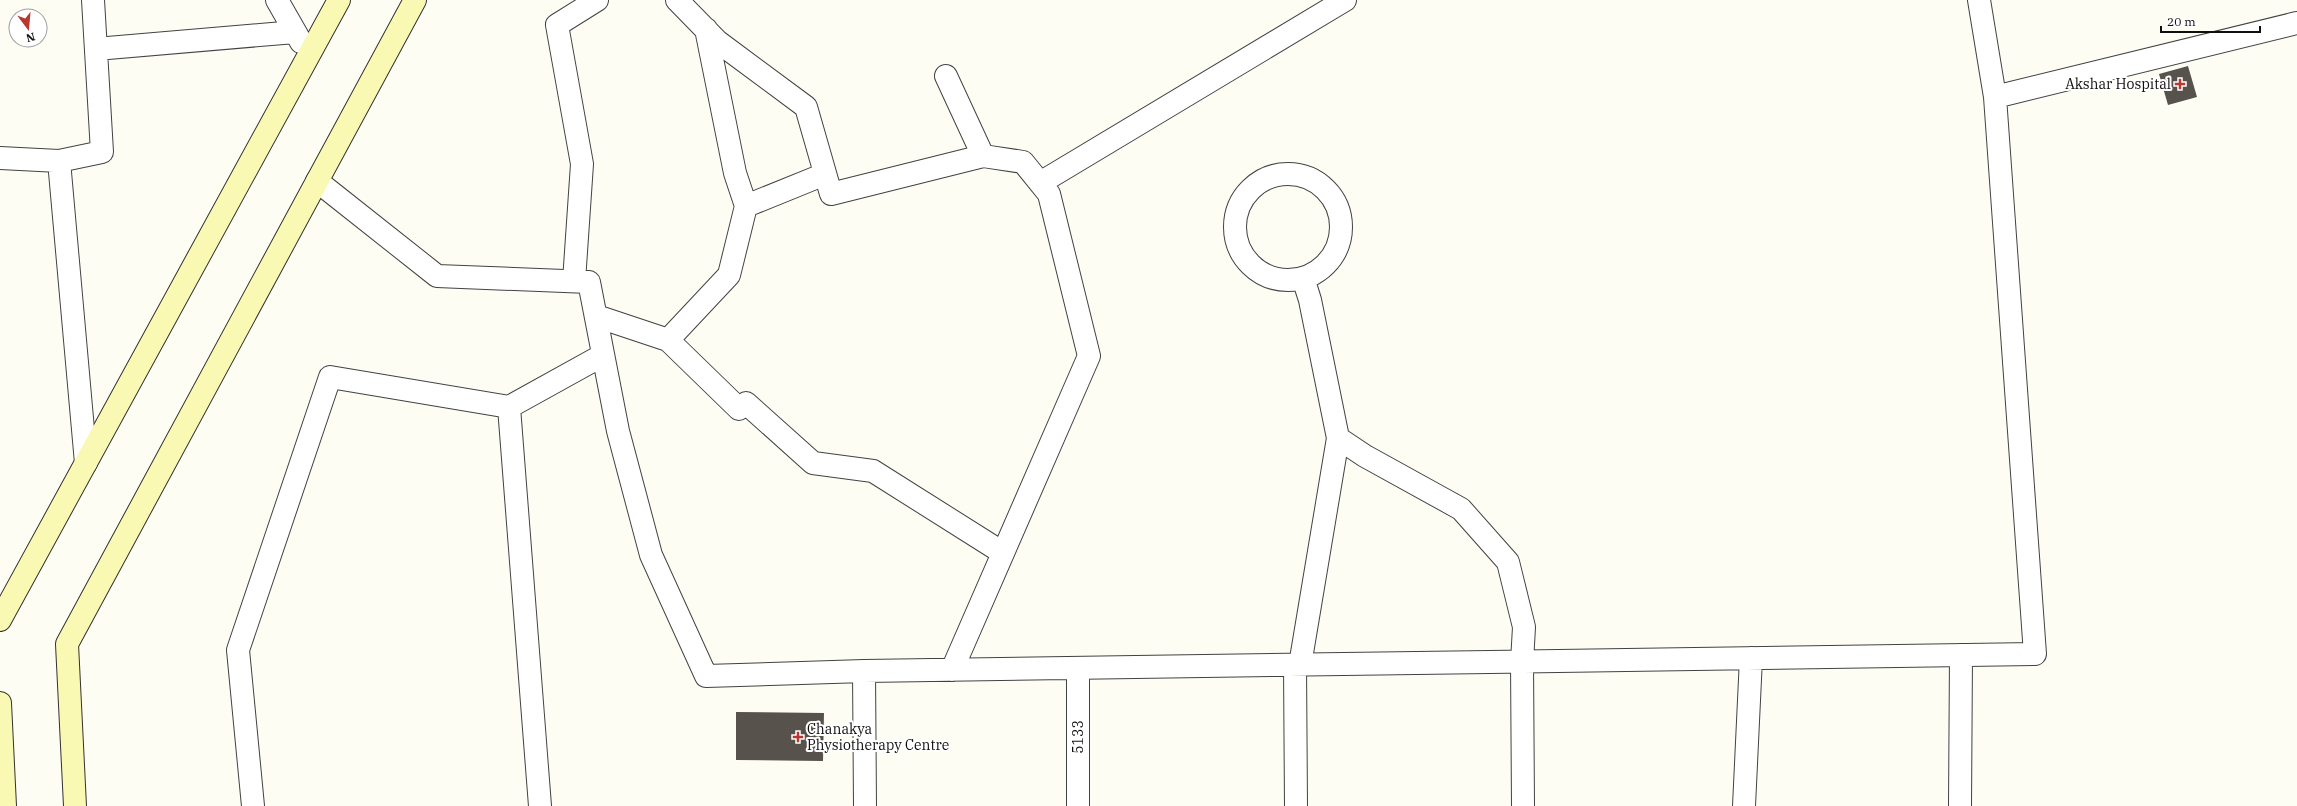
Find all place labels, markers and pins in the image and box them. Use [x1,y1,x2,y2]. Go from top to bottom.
place label: Akshar Hospital [2065,75,2171,93]
marker: Akshar Hospital [2174,78,2186,90]
place label: Chanakya Physiotherapy Centre [807,720,949,754]
marker: Chanakya Physiotherapy Centre [792,731,804,743]

